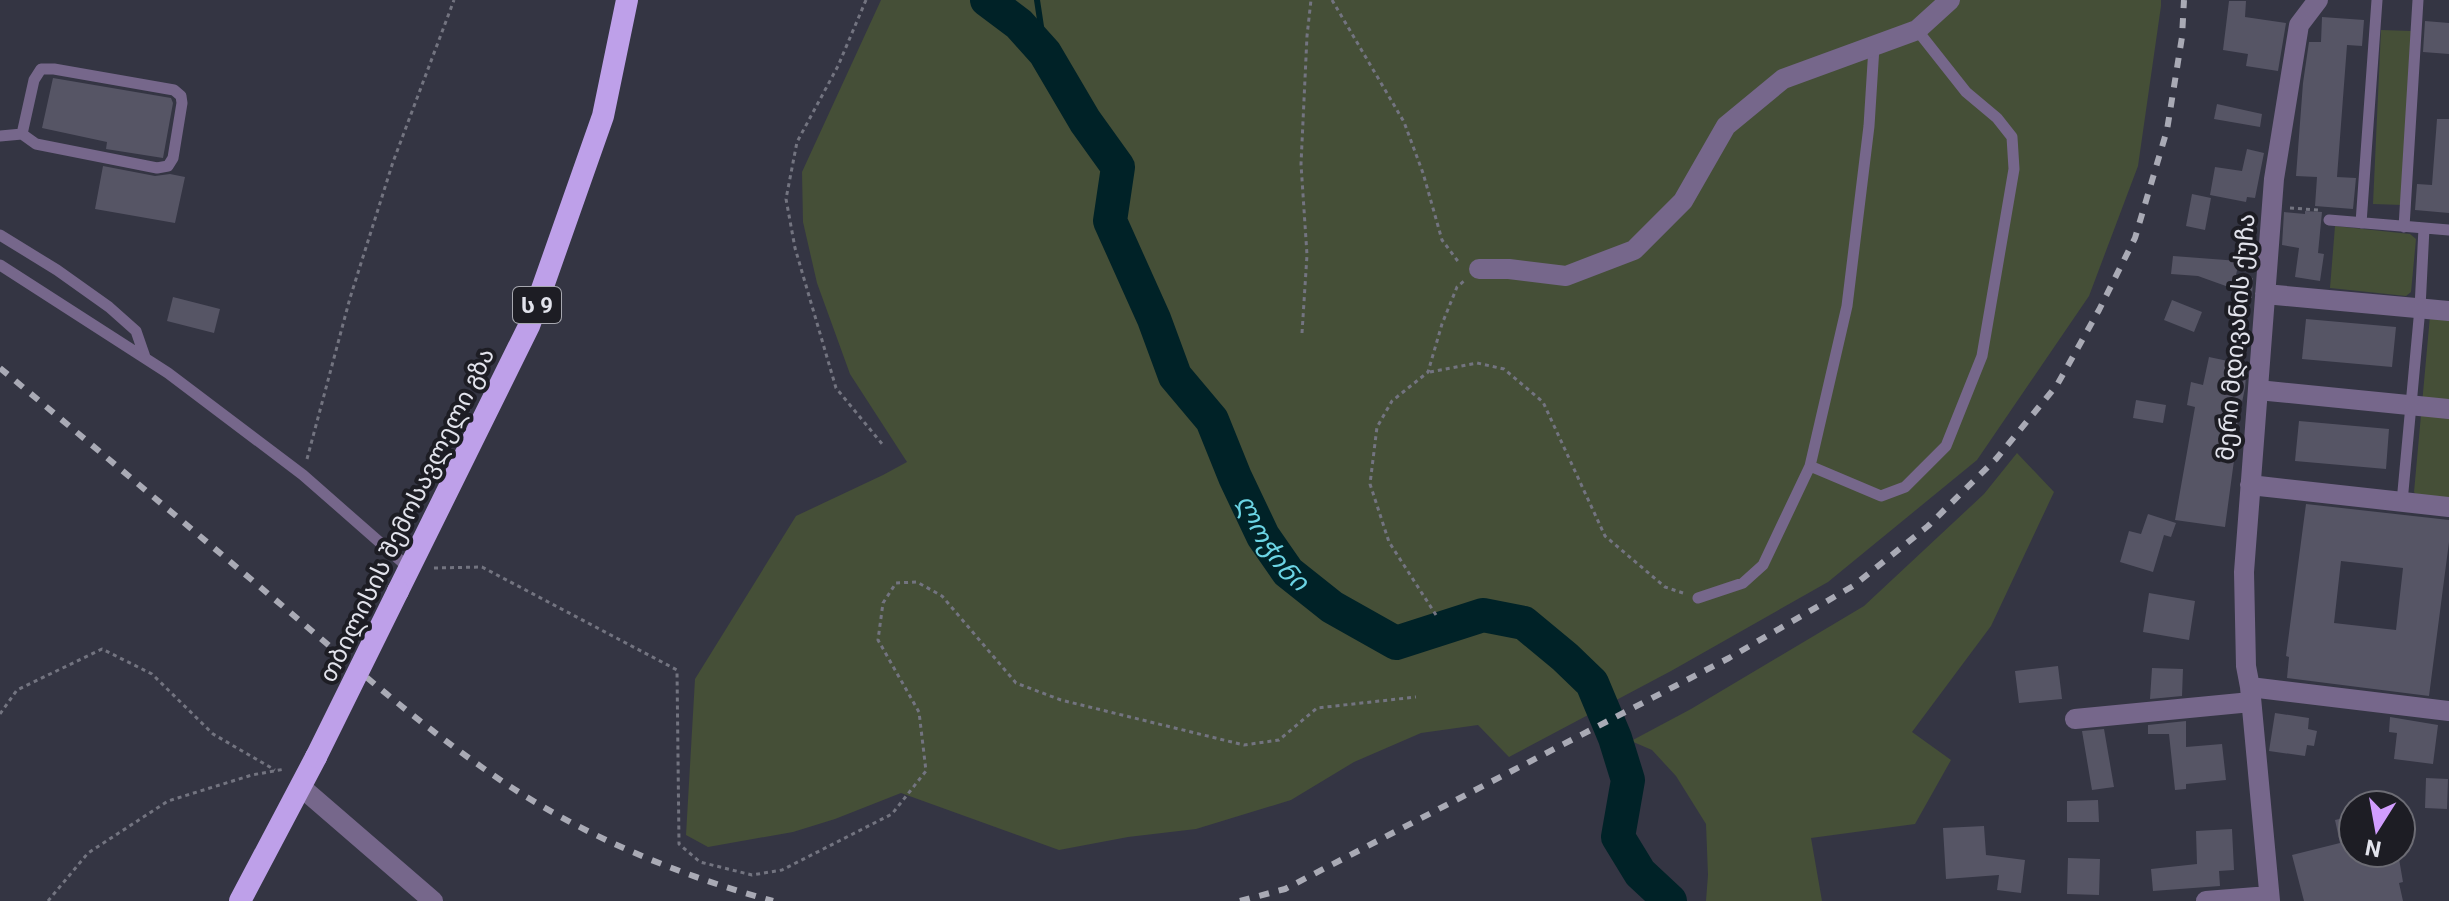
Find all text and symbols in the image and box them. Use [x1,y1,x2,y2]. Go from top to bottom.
street label: მერი მდივანის ქუჩა [2211,212,2261,462]
road number: ს 9 [513,287,561,323]
street label: თბილისის შემოსავლელი გზა [314,343,500,687]
water label: ლოჭინი [1230,490,1315,598]
north arrow [2337,789,2417,869]
text: N [2363,834,2383,862]

